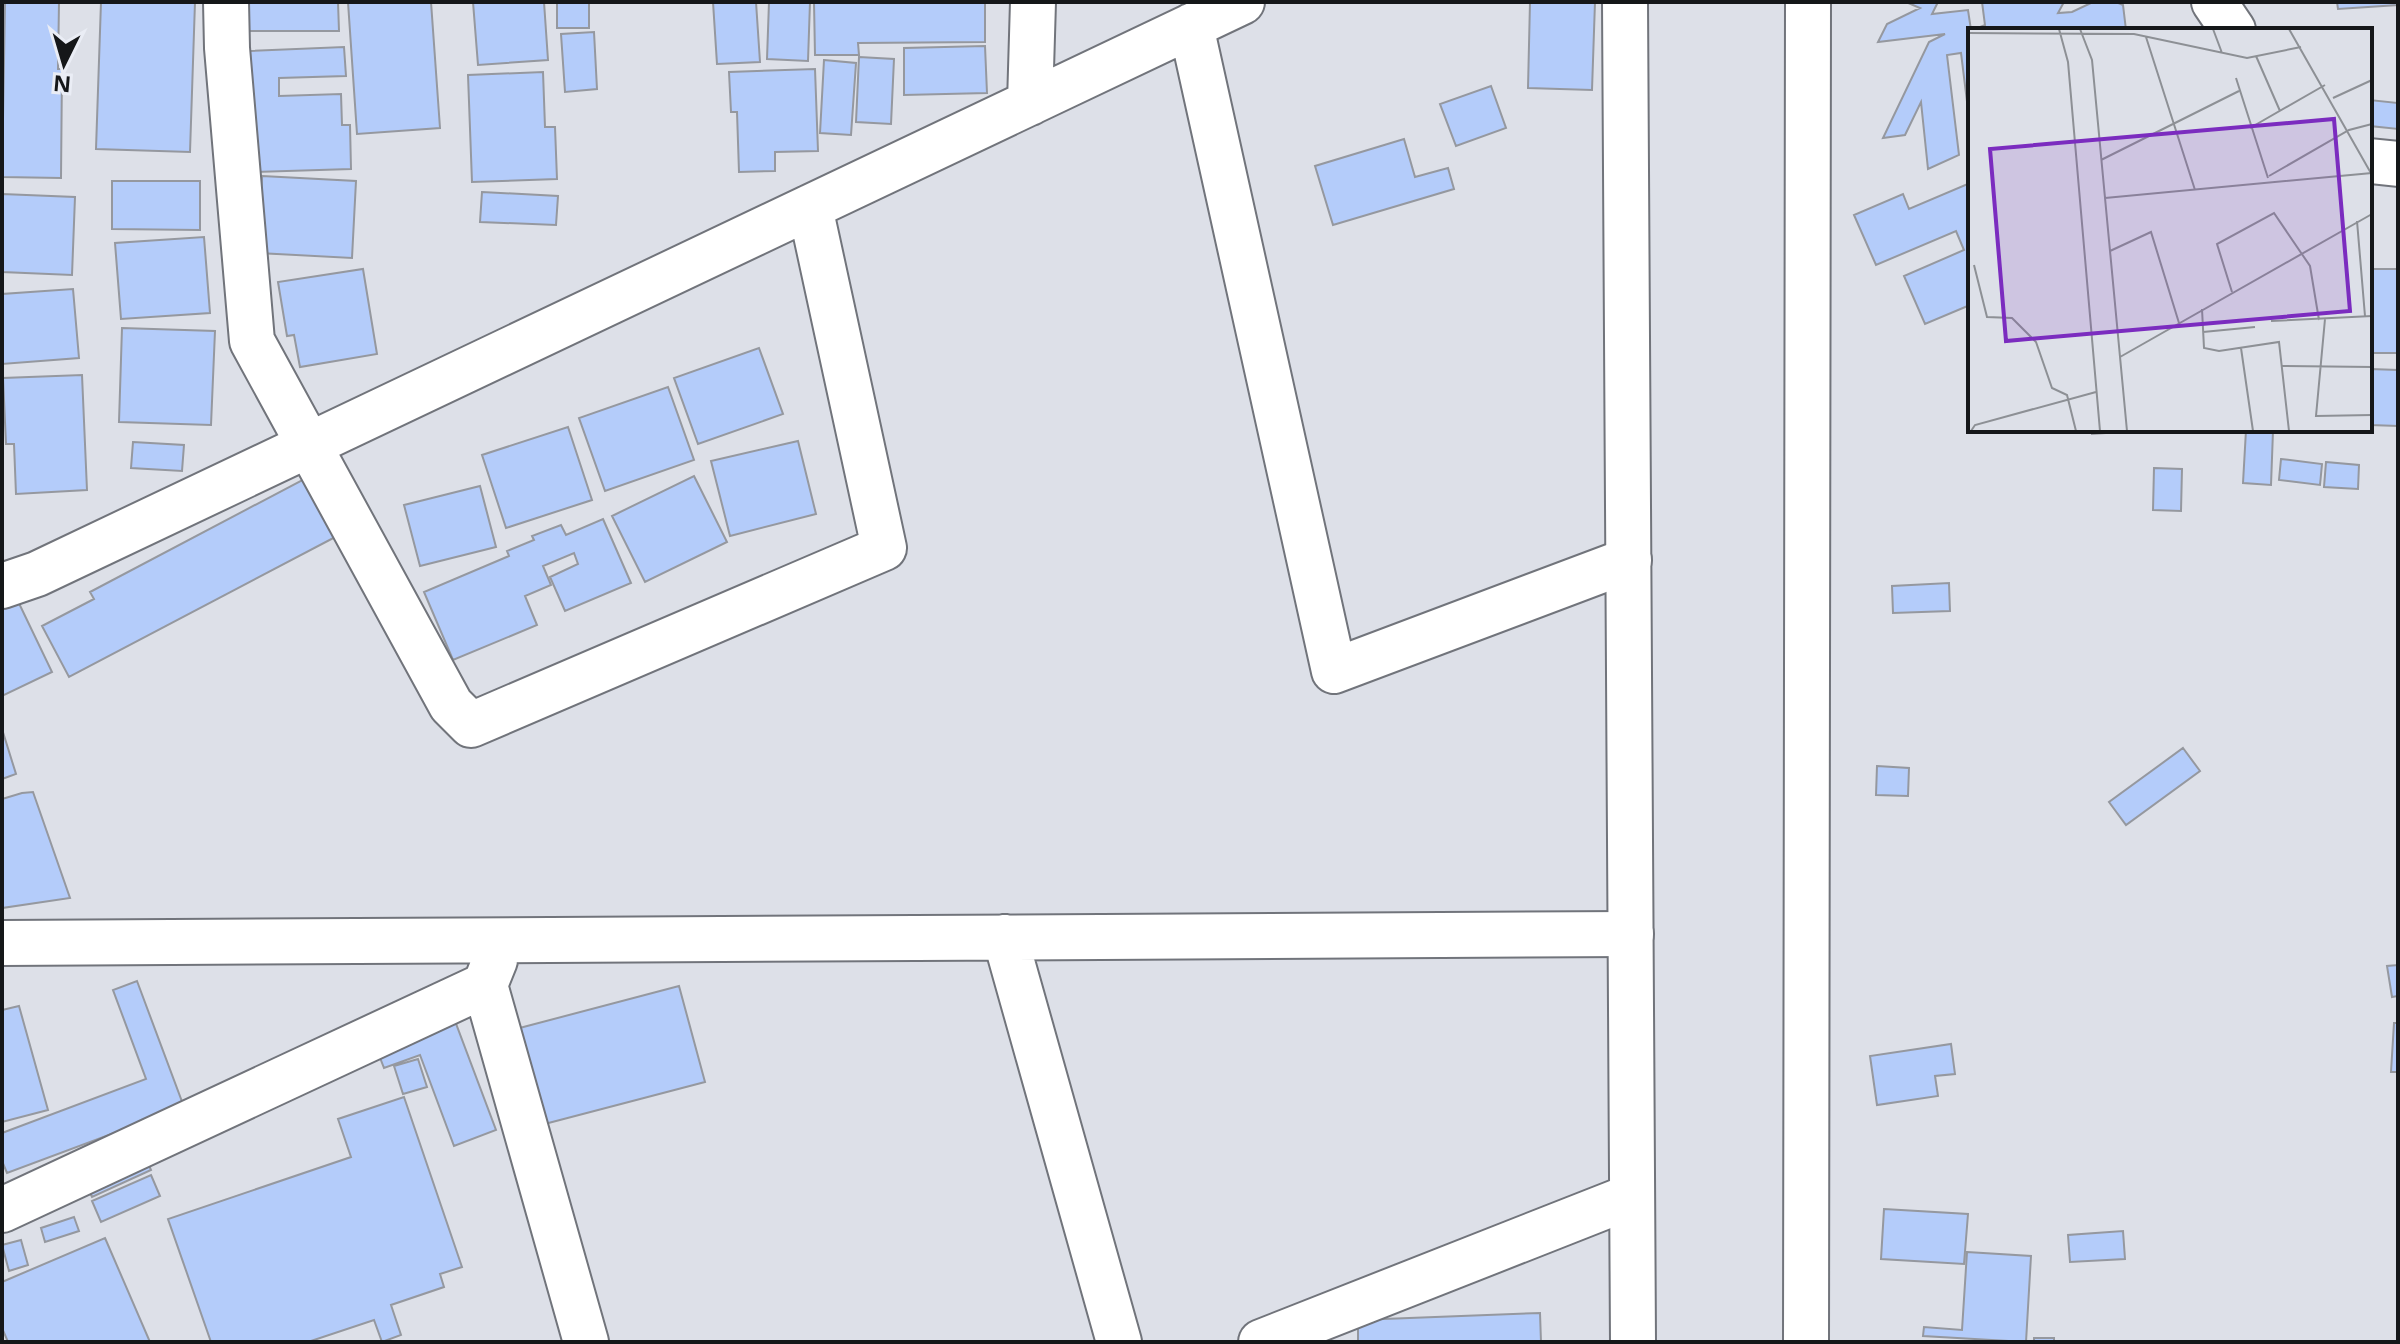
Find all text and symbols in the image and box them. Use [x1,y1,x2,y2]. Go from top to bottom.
north arrow [24,24,104,104]
inset map [1968,28,2372,432]
text: N [52,69,72,101]

